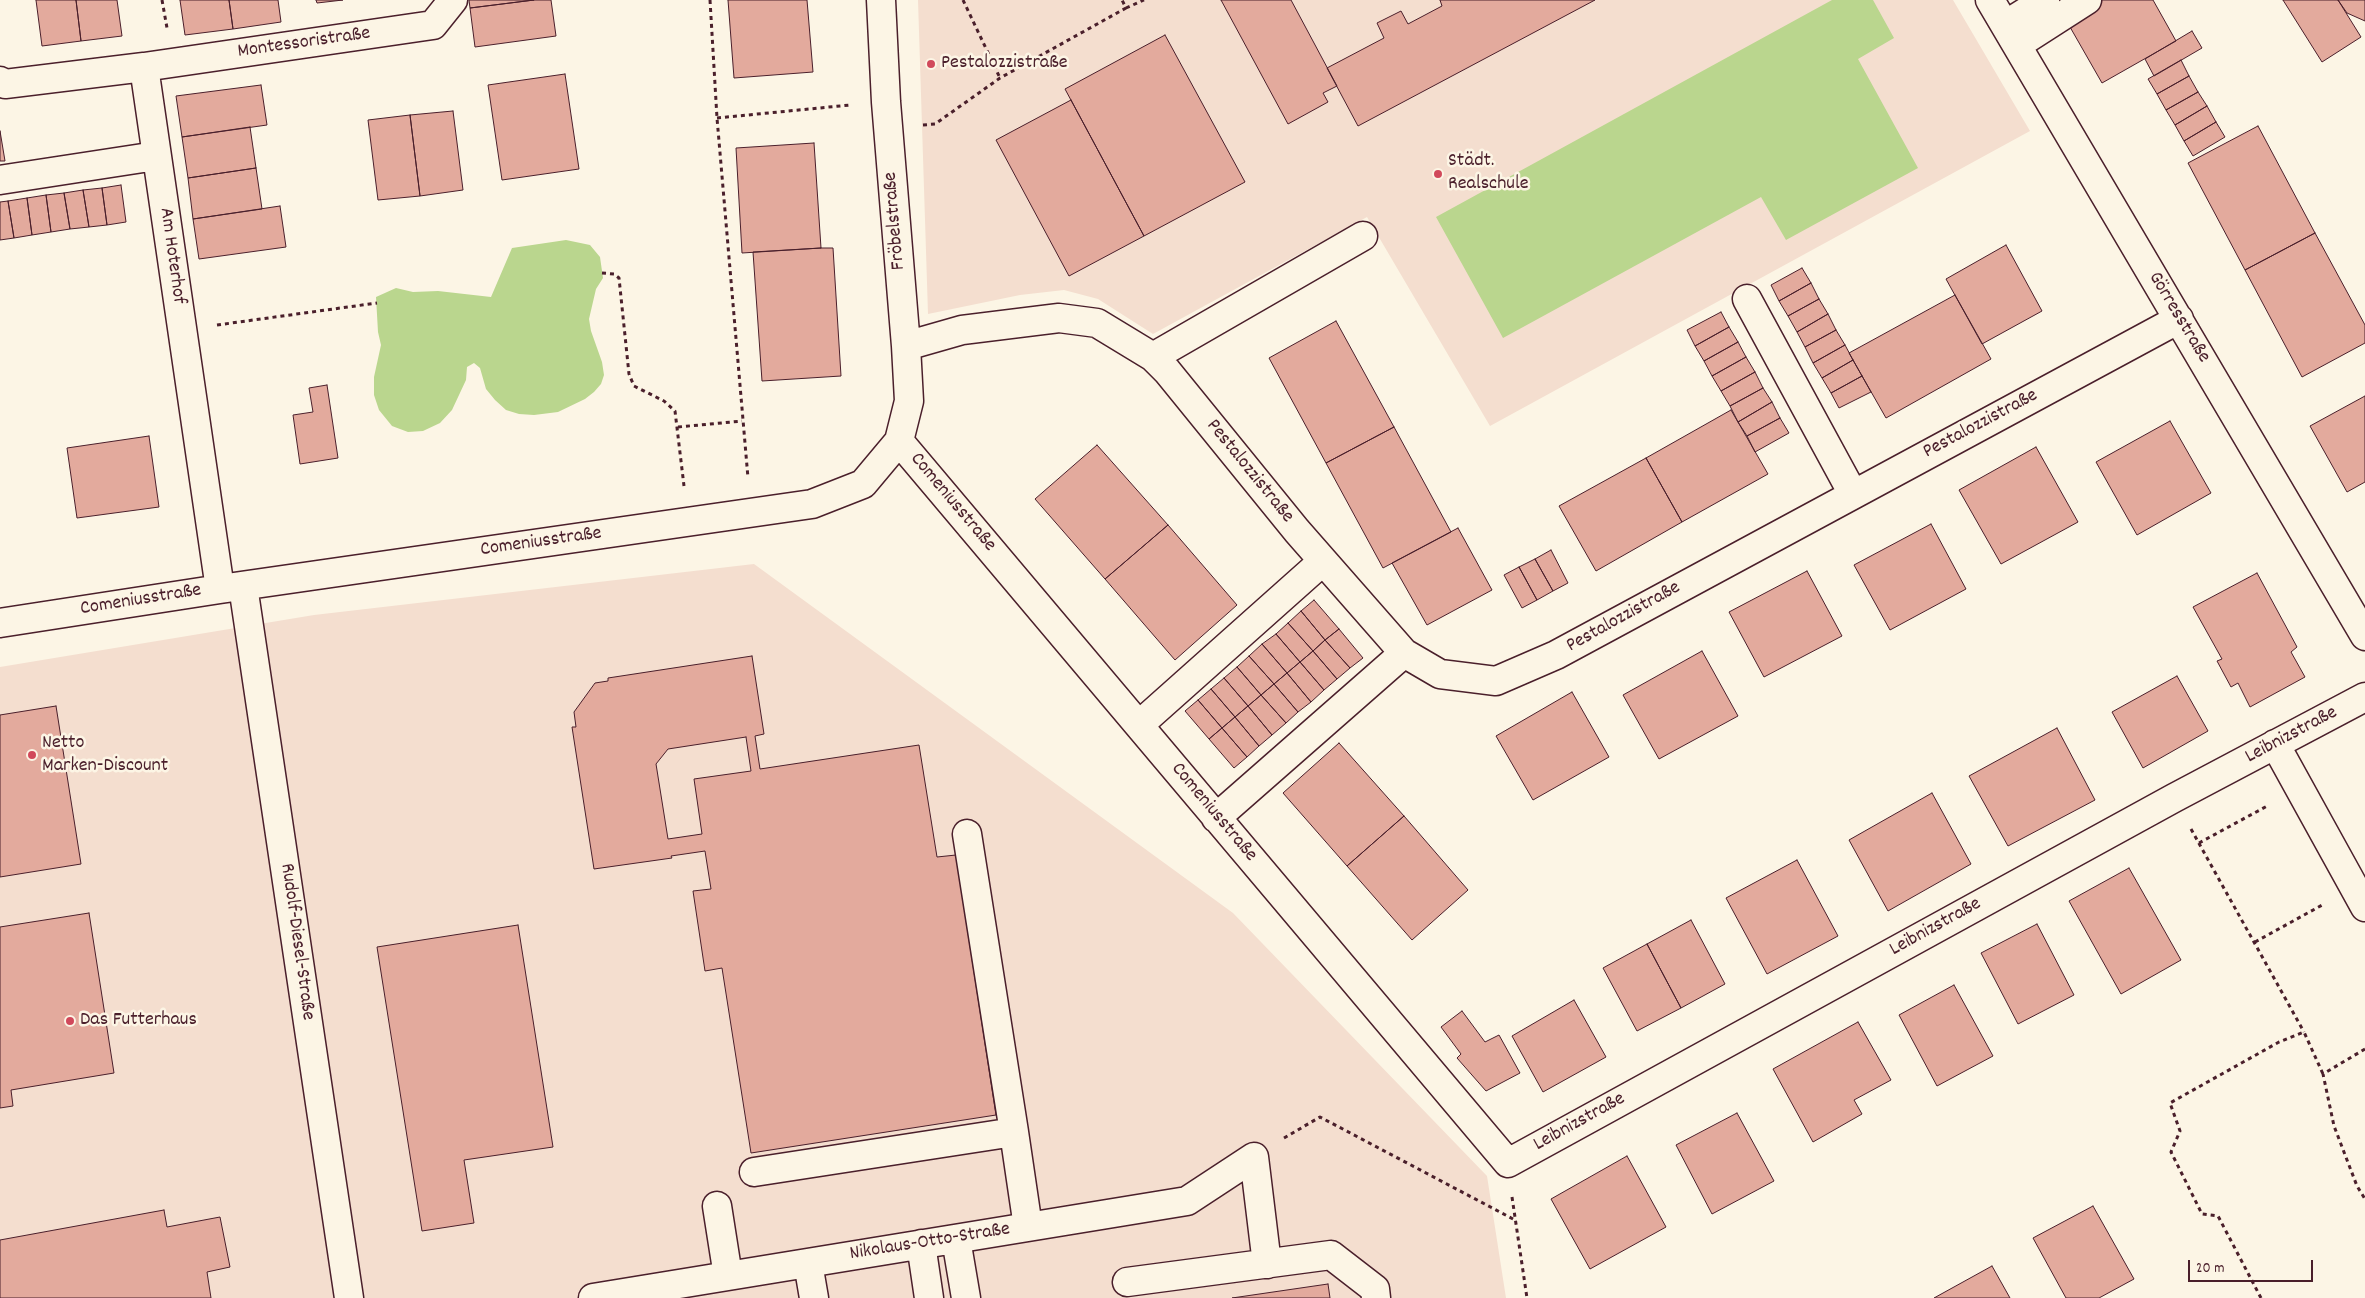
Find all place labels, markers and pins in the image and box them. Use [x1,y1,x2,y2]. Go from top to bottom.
place label: Pestalozzistraße [941,52,1067,76]
marker: Pestalozzistraße [925,58,937,70]
place label: Städt. Realschule [1448,150,1528,197]
marker: Städt. Realschule [1432,168,1444,180]
place label: Netto Marken-Discount [42,732,168,779]
marker: Netto Marken-Discount [26,749,38,761]
place label: Das Futterhaus [80,1009,197,1033]
marker: Das Futterhaus [64,1015,76,1027]

